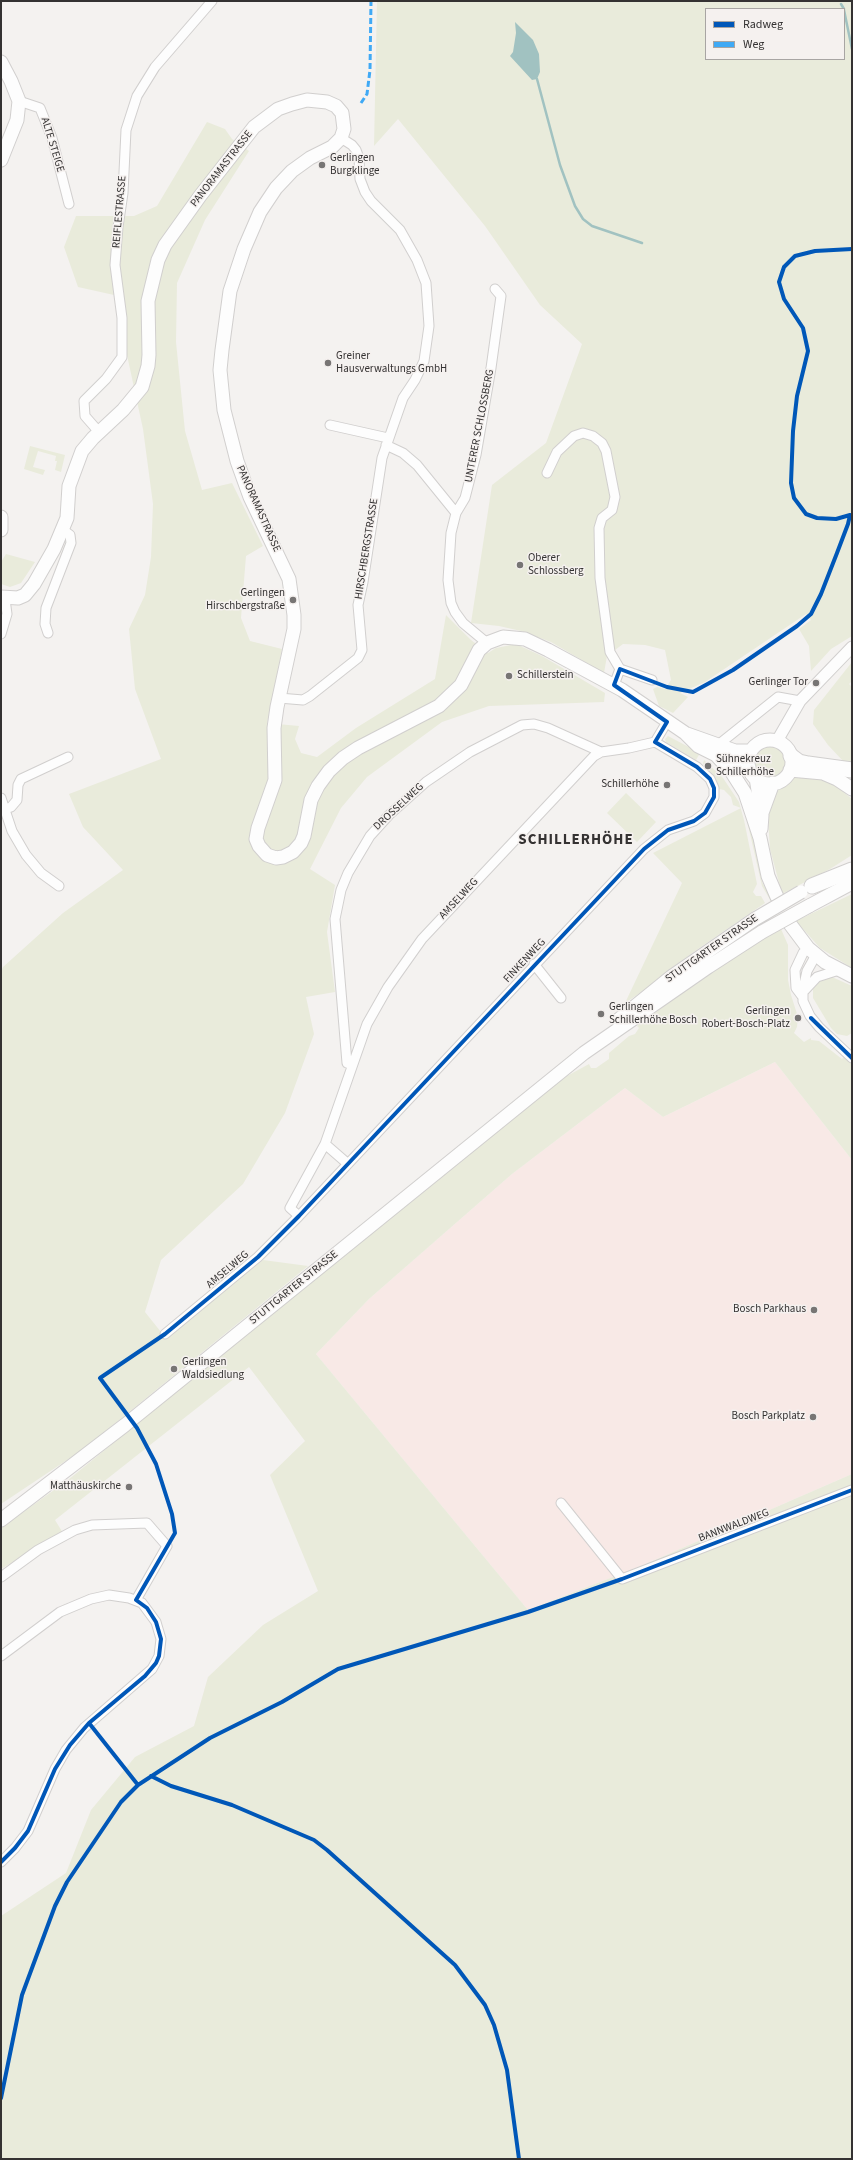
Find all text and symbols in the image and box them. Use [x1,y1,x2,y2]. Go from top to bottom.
legend [705,8,845,60]
text: Radweg [743,16,783,33]
text: Weg [743,36,764,53]
street label: ALTE STEIGE [37,116,67,174]
street label: PANORAMASTRASSE [188,128,256,210]
place label: Gerlingen Burgklinge [330,152,380,178]
marker: Gerlingen Burgklinge [317,160,327,170]
street label: REIFLESTRASSE [110,175,130,249]
place label: Greiner Hausverwaltungs GmbH [336,350,447,376]
marker: Greiner Hausverwaltungs GmbH [323,358,333,368]
street label: UNTERER SCHLOSSBERG [463,368,497,484]
street label: PANORAMASTRASSE [233,464,283,554]
street label: HIRSCHBERGSTRASSE [353,498,381,600]
place label: Oberer Schlossberg [528,552,584,578]
marker: Oberer Schlossberg [515,560,525,570]
place label: Gerlingen Hirschbergstraße [206,587,285,613]
marker: Gerlingen Hirschbergstraße [288,595,298,605]
place label: Schillerstein [517,669,574,683]
marker: Schillerstein [504,671,514,681]
place label: Gerlinger Tor [749,676,808,690]
marker: Gerlinger Tor [811,678,821,688]
place label: Sühnekreuz Schillerhöhe [716,753,774,779]
marker: Sühnekreuz Schillerhöhe [703,761,713,771]
place label: Schillerhöhe [601,778,659,792]
street label: DROSSELWEG [371,780,427,834]
marker: Schillerhöhe [662,780,672,790]
district label: SCHILLERHÖHE [518,832,634,850]
street label: AMSELWEG [437,876,481,922]
street label: STUTTGARTER STRASSE [663,912,761,986]
street label: FINKENWEG [501,936,549,986]
place label: Gerlingen Schillerhöhe Bosch [609,1001,697,1027]
place label: Gerlingen Robert-Bosch-Platz [701,1005,790,1031]
marker: Gerlingen Schillerhöhe Bosch [596,1009,606,1019]
marker: Gerlingen Robert-Bosch-Platz [793,1013,803,1023]
street label: AMSELWEG [204,1248,252,1292]
street label: STUTTGARTER STRASSE [247,1248,341,1328]
place label: Bosch Parkhaus [733,1303,806,1317]
marker: Bosch Parkhaus [809,1305,819,1315]
place label: Gerlingen Waldsiedlung [182,1356,244,1382]
marker: Gerlingen Waldsiedlung [169,1364,179,1374]
place label: Bosch Parkplatz [732,1410,805,1424]
marker: Bosch Parkplatz [808,1412,818,1422]
place label: Matthäuskirche [50,1480,121,1494]
marker: Matthäuskirche [124,1482,134,1492]
street label: BANNWALDWEG [697,1506,771,1546]

